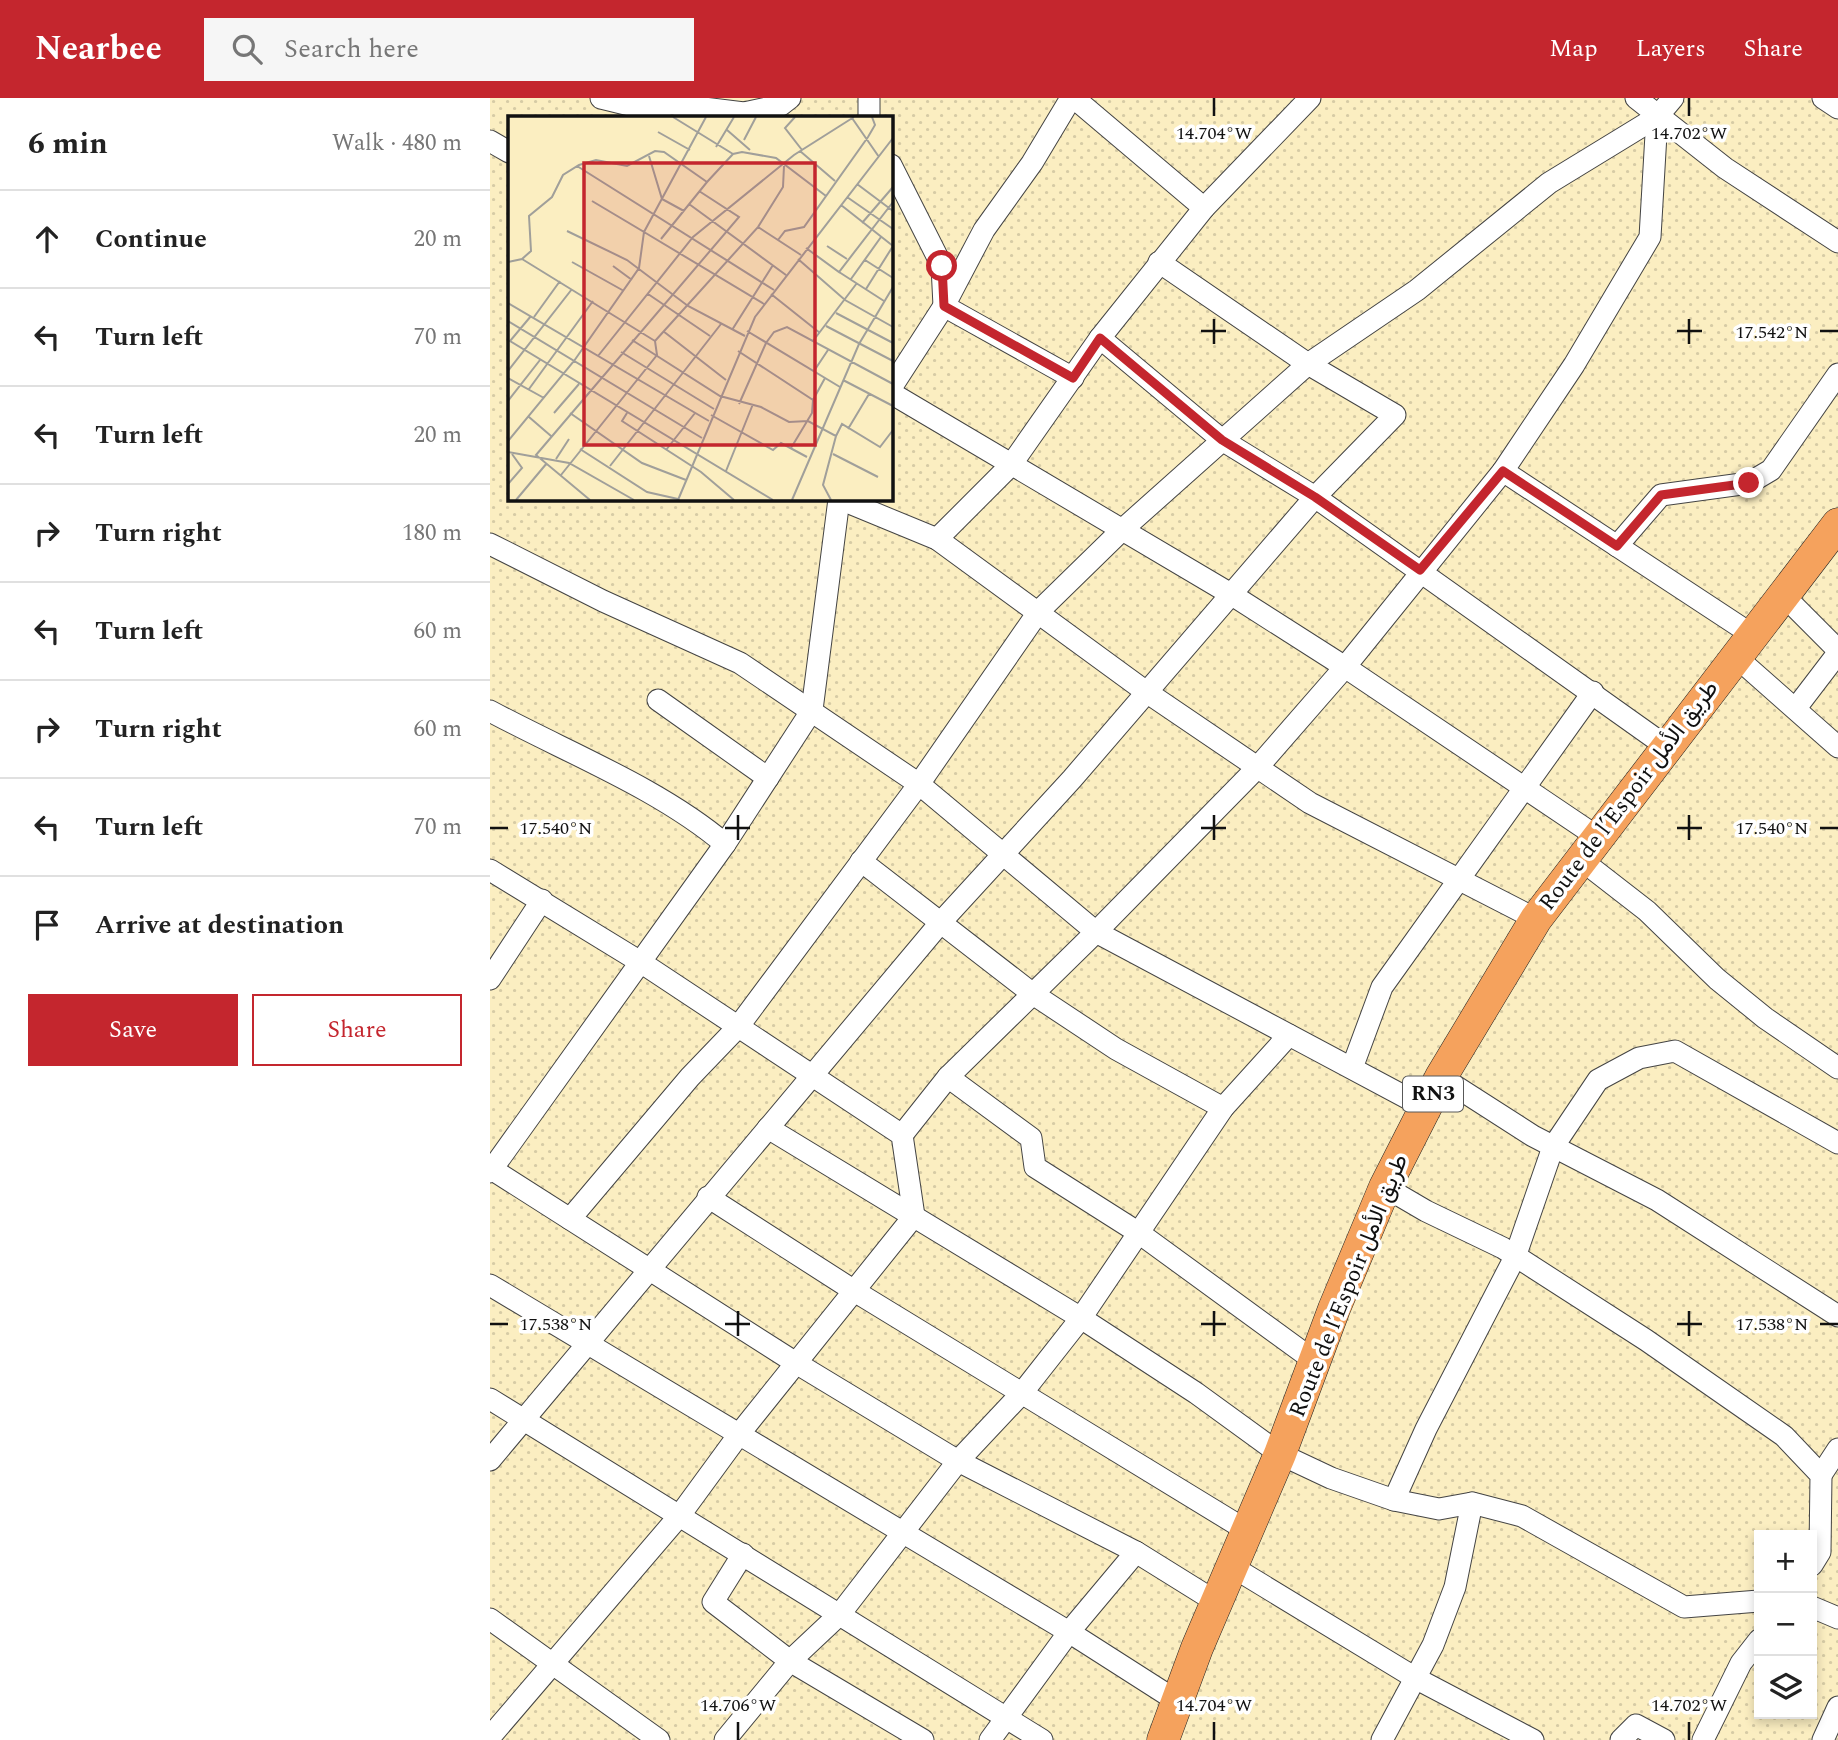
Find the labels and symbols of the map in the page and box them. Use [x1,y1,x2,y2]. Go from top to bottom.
inset map [508,116,892,500]
text: 14.704°W [1176,120,1252,147]
text: 14.702°W [1651,120,1727,147]
route start [926,250,957,281]
text: 17.542°N [1736,319,1808,346]
route end [1733,467,1764,498]
street label: Route de l’Espoir طريق الأمل [1530,673,1728,919]
text: 17.540°N [520,815,592,842]
text: 17.540°N [1736,815,1808,842]
road number: RN3 [1403,1076,1463,1112]
street label: Route de l’Espoir طريق الأمل [1280,1149,1418,1423]
text: 17.538°N [520,1311,592,1338]
text: 17.538°N [1736,1311,1808,1338]
text: 14.706°W [700,1692,776,1719]
text: 14.704°W [1176,1692,1252,1719]
text: 14.702°W [1651,1692,1727,1719]

